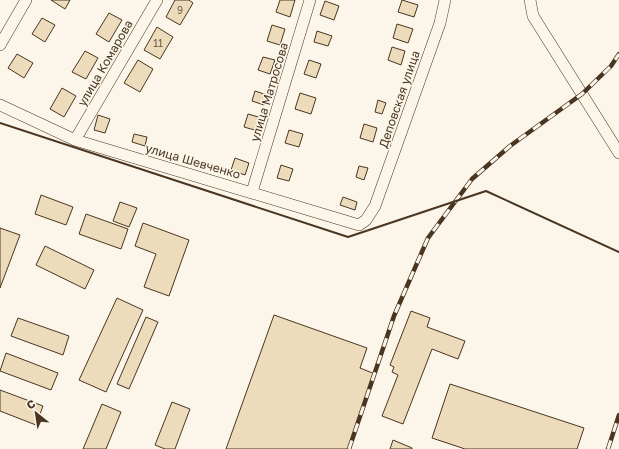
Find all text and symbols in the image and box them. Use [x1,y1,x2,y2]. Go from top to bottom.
house number: 9 [177,4,183,16]
street label: улица Комарова [74,17,136,109]
house number: 11 [153,37,163,49]
street label: улица Матросова [247,41,291,143]
street label: Деповская улица [375,48,423,150]
street label: улица Шевченко [144,140,242,182]
north arrow [16,393,56,433]
text: С [24,396,38,411]

